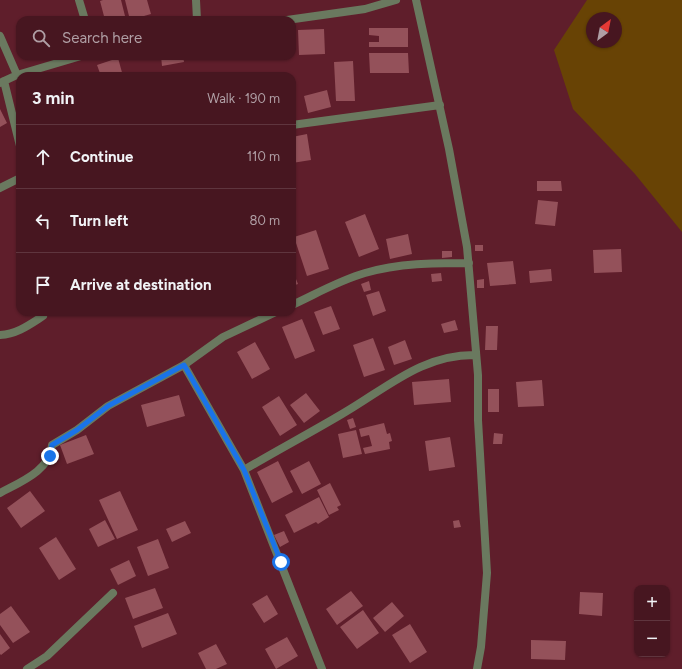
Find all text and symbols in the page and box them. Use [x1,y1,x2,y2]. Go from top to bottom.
north arrow [586,12,622,48]
search box [16,16,296,60]
icon: search [30,27,52,49]
text: Search here [62,29,142,47]
text: 3 min [32,88,74,108]
text: Walk · 190 m [207,91,280,106]
icon: ahead [32,146,54,168]
text: Continue [70,148,133,166]
text: 110 m [247,149,280,164]
icon: left [32,210,54,232]
text: Turn left [70,212,128,230]
text: 80 m [249,213,280,228]
icon: arrive [32,274,54,296]
text: Arrive at destination [70,276,211,294]
route end [41,447,59,465]
route start [272,553,290,571]
map controls [634,585,670,657]
button: + [634,585,670,621]
button: − [634,621,670,657]

